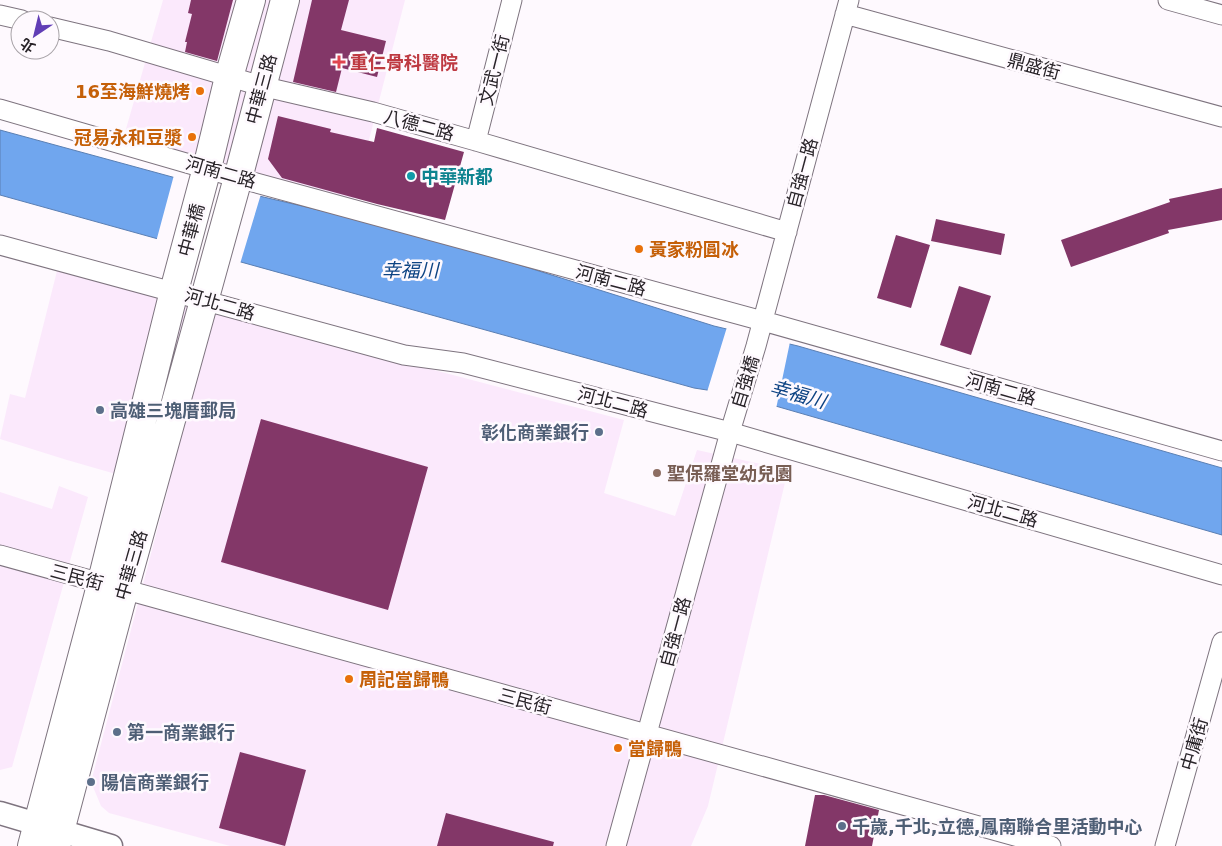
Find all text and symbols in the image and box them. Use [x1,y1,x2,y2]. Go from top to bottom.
north arrow [10,10,60,60]
street label: 文武一街 [475,33,513,107]
text: 北 [17,35,38,56]
street label: 鼎盛街 [1005,49,1063,83]
street label: 中華三路 [242,52,280,126]
place label: 重仁骨科醫院 [350,52,458,73]
marker: 重仁骨科醫院 [332,55,346,69]
place label: 16至海鮮燒烤 [75,81,190,102]
marker: 16至海鮮燒烤 [194,85,206,97]
street label: 八德二路 [382,106,456,144]
place label: 冠易永和豆漿 [74,127,182,148]
marker: 冠易永和豆漿 [186,131,198,143]
street label: 自強一路 [783,136,821,210]
street label: 河南二路 [184,152,258,192]
place label: 中華新都 [421,166,493,187]
marker: 中華新都 [405,170,417,182]
street label: 中華橋 [174,201,208,259]
place label: 黃家粉圓冰 [649,239,739,260]
marker: 黃家粉圓冰 [633,243,645,255]
water label: 幸福川 [381,259,440,281]
street label: 河南二路 [574,261,648,299]
street label: 河北二路 [183,284,257,324]
street label: 自強橋 [727,353,763,411]
street label: 河南二路 [964,369,1038,409]
water label: 幸福川 [768,376,830,413]
street label: 河北二路 [576,383,650,421]
place label: 高雄三塊厝郵局 [110,400,236,421]
marker: 高雄三塊厝郵局 [94,404,106,416]
place label: 彰化商業銀行 [481,422,589,443]
marker: 彰化商業銀行 [593,426,605,438]
place label: 聖保羅堂幼兒園 [667,463,793,484]
marker: 聖保羅堂幼兒園 [651,467,663,479]
street label: 河北二路 [966,491,1040,531]
street label: 中華三路 [111,528,151,602]
street label: 三民街 [48,560,106,594]
street label: 自強一路 [656,595,694,669]
place label: 周記當歸鴨 [359,669,449,690]
marker: 周記當歸鴨 [343,673,355,685]
street label: 三民街 [496,684,554,718]
street label: 中庸街 [1176,715,1212,773]
place label: 第一商業銀行 [127,722,235,743]
marker: 第一商業銀行 [111,726,123,738]
place label: 當歸鴨 [628,738,682,759]
marker: 當歸鴨 [612,742,624,754]
place label: 陽信商業銀行 [101,772,209,793]
marker: 陽信商業銀行 [85,776,97,788]
place label: 千歲,千北,立德,鳳南聯合里活動中心 [852,816,1143,837]
marker: 千歲,千北,立德,鳳南聯合里活動中心 [836,820,848,832]

